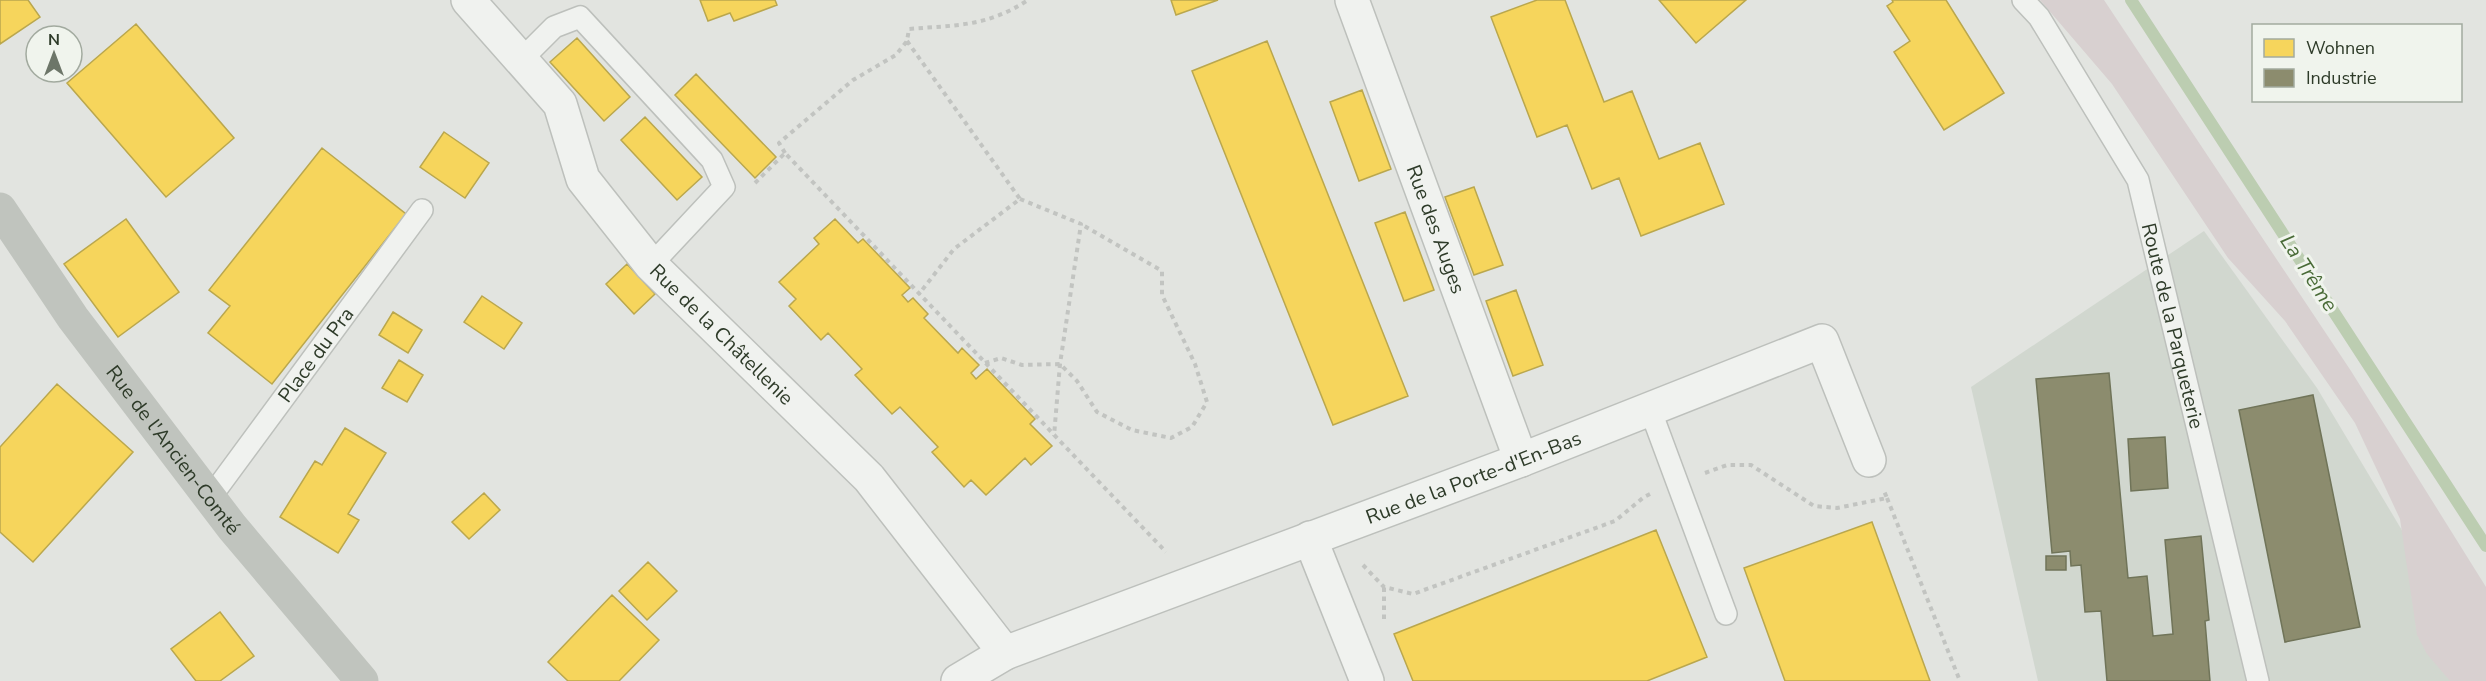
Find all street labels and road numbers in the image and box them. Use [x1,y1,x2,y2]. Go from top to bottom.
street label: Rue des Auges [1400,161,1472,297]
street label: Route de la Parqueterie [2135,220,2211,431]
street label: Rue de la Châtellenie [644,258,800,411]
street label: Place du Pra [271,301,360,408]
street label: Rue de l'Ancien-Comté [100,360,246,541]
street label: Rue de la Porte-d'En-Bas [1362,424,1585,530]

